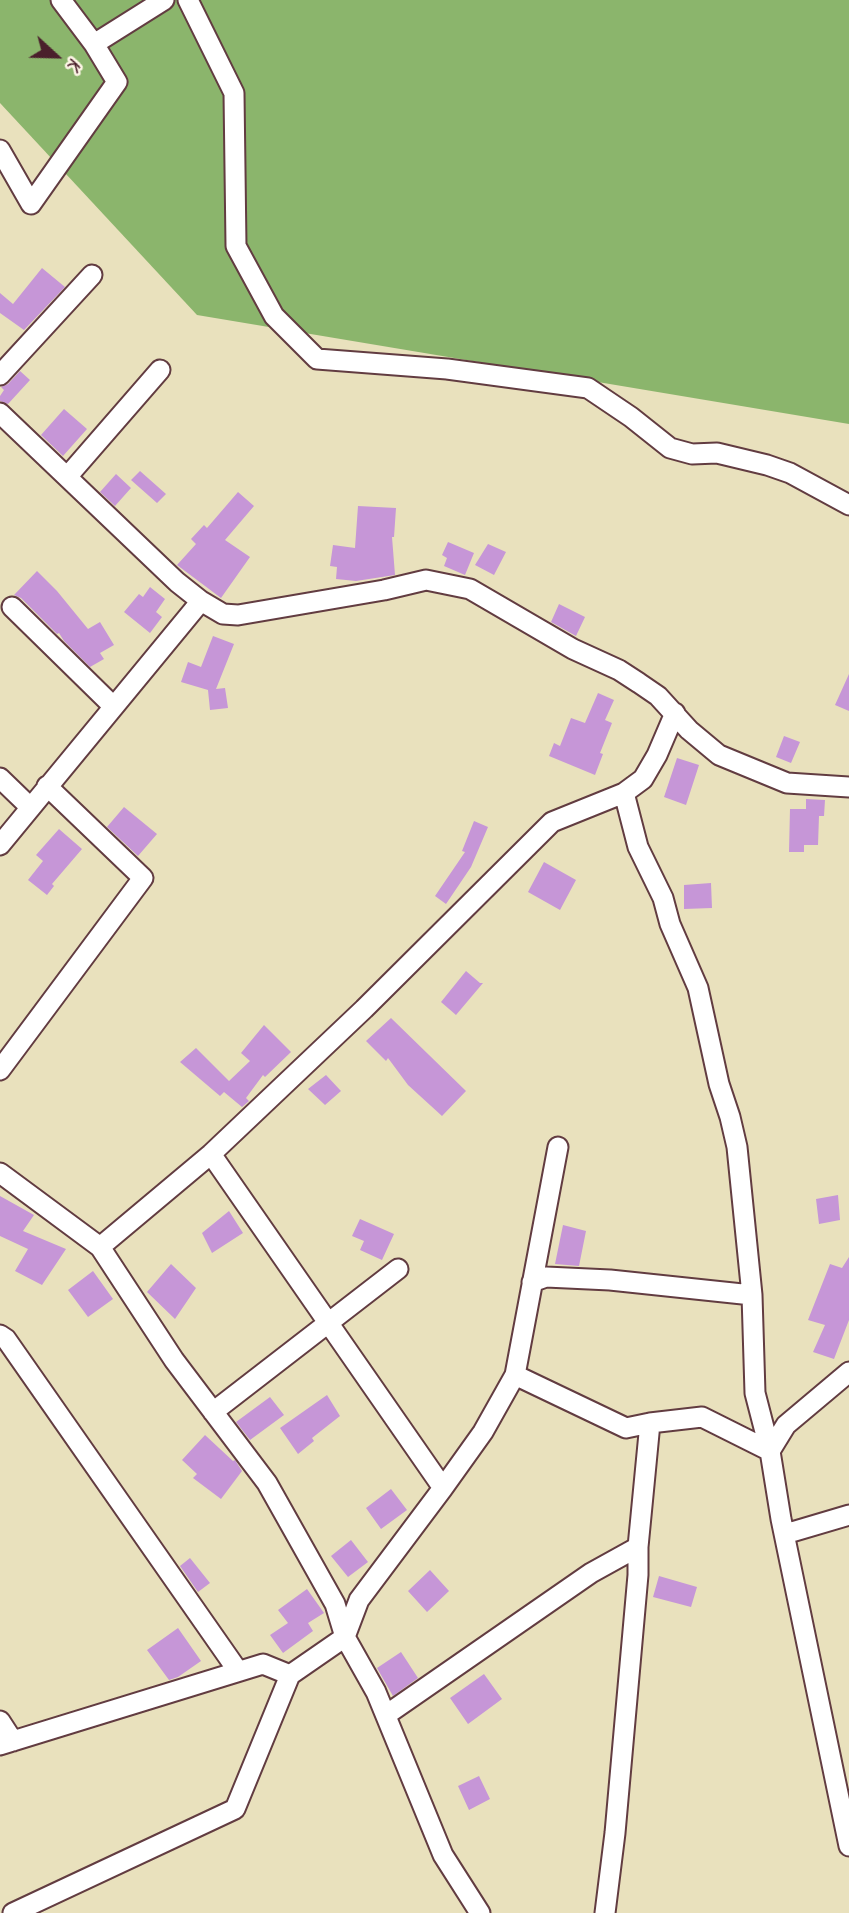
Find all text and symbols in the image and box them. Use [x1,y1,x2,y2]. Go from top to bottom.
north arrow [21,21,91,91]
text: K [63,55,88,73]

